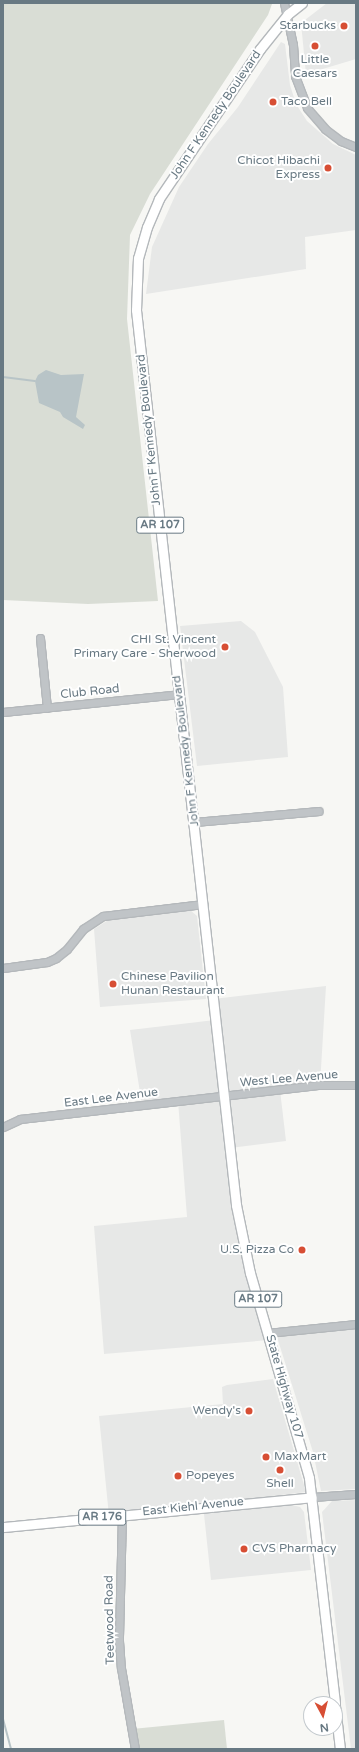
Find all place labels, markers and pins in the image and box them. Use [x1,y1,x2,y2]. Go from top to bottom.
place label: Starbucks [279,19,336,33]
marker: Starbucks [339,21,349,31]
marker: Little Caesars [310,41,320,51]
place label: Little Caesars [293,53,337,81]
place label: Taco Bell [281,95,332,109]
marker: Taco Bell [268,97,278,107]
place label: Chicot Hibachi Express [237,154,320,182]
marker: Chicot Hibachi Express [323,163,333,173]
place label: CHI St. Vincent Primary Care - Sherwood [74,633,216,661]
marker: CHI St. Vincent Primary Care - Sherwood [219,641,231,653]
place label: Chinese Pavilion Hunan Restaurant [121,970,224,998]
marker: Chinese Pavilion Hunan Restaurant [108,979,118,989]
place label: U.S. Pizza Co [220,1243,294,1257]
marker: U.S. Pizza Co [297,1245,307,1255]
place label: Wendy's [193,1404,241,1418]
marker: Wendy's [244,1406,254,1416]
place label: MaxMart [274,1450,326,1464]
marker: MaxMart [261,1452,271,1462]
marker: Shell [275,1465,285,1475]
place label: Popeyes [186,1469,234,1483]
marker: Popeyes [173,1471,183,1481]
place label: Shell [266,1477,294,1491]
place label: CVS Pharmacy [252,1542,336,1556]
marker: CVS Pharmacy [239,1544,249,1554]

